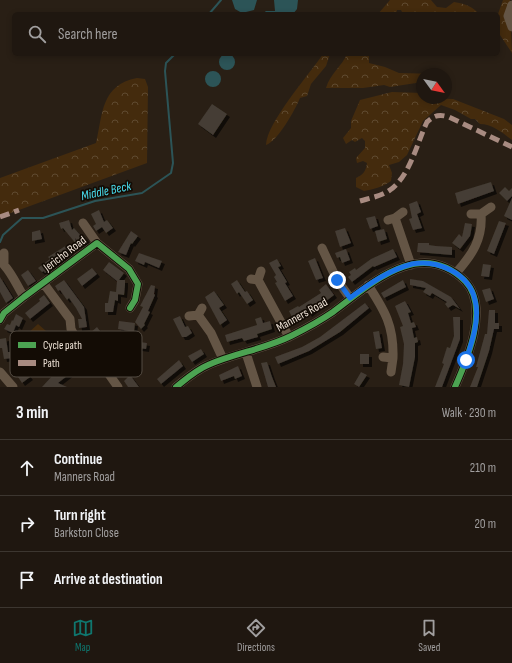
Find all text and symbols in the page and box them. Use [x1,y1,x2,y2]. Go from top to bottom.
search box [12,12,500,56]
icon: search [26,23,48,45]
text: Search here [58,25,118,44]
north arrow [416,68,452,104]
water label: Middle Beck [80,178,134,204]
street label: Jericho Road [40,233,89,276]
route end [328,271,346,289]
street label: Manners Road [274,295,330,335]
legend [10,331,142,377]
text: Cycle path [43,339,82,352]
route start [457,351,475,369]
text: Path [43,357,60,370]
text: 3 min [16,403,49,423]
text: Walk · 230 m [442,405,496,421]
text: Continue [54,450,103,469]
icon: ahead [16,457,38,479]
text: 210 m [470,460,496,476]
text: Manners Road [54,469,115,485]
text: Turn right [54,506,106,525]
icon: right [16,513,38,535]
text: 20 m [474,516,496,532]
text: Barkston Close [54,525,119,541]
icon: arrive [16,569,38,591]
text: Arrive at destination [54,570,163,589]
tab: Map [72,617,94,654]
tab: Directions [237,617,275,654]
tab: Saved [418,617,440,654]

